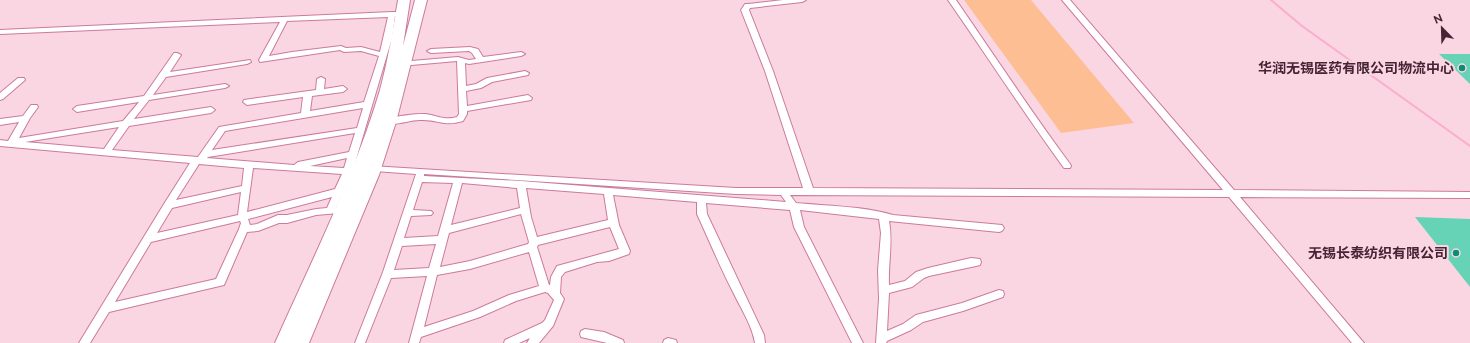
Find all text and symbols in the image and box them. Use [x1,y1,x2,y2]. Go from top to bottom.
north arrow [1422,8,1462,48]
text: N [1432,12,1445,27]
place label: 华润无锡医药有限公司物流中心 [1258,60,1454,76]
marker: 华润无锡医药有限公司物流中心 [1457,63,1467,73]
place label: 无锡长泰纺织有限公司 [1308,245,1448,261]
marker: 无锡长泰纺织有限公司 [1451,248,1461,258]

